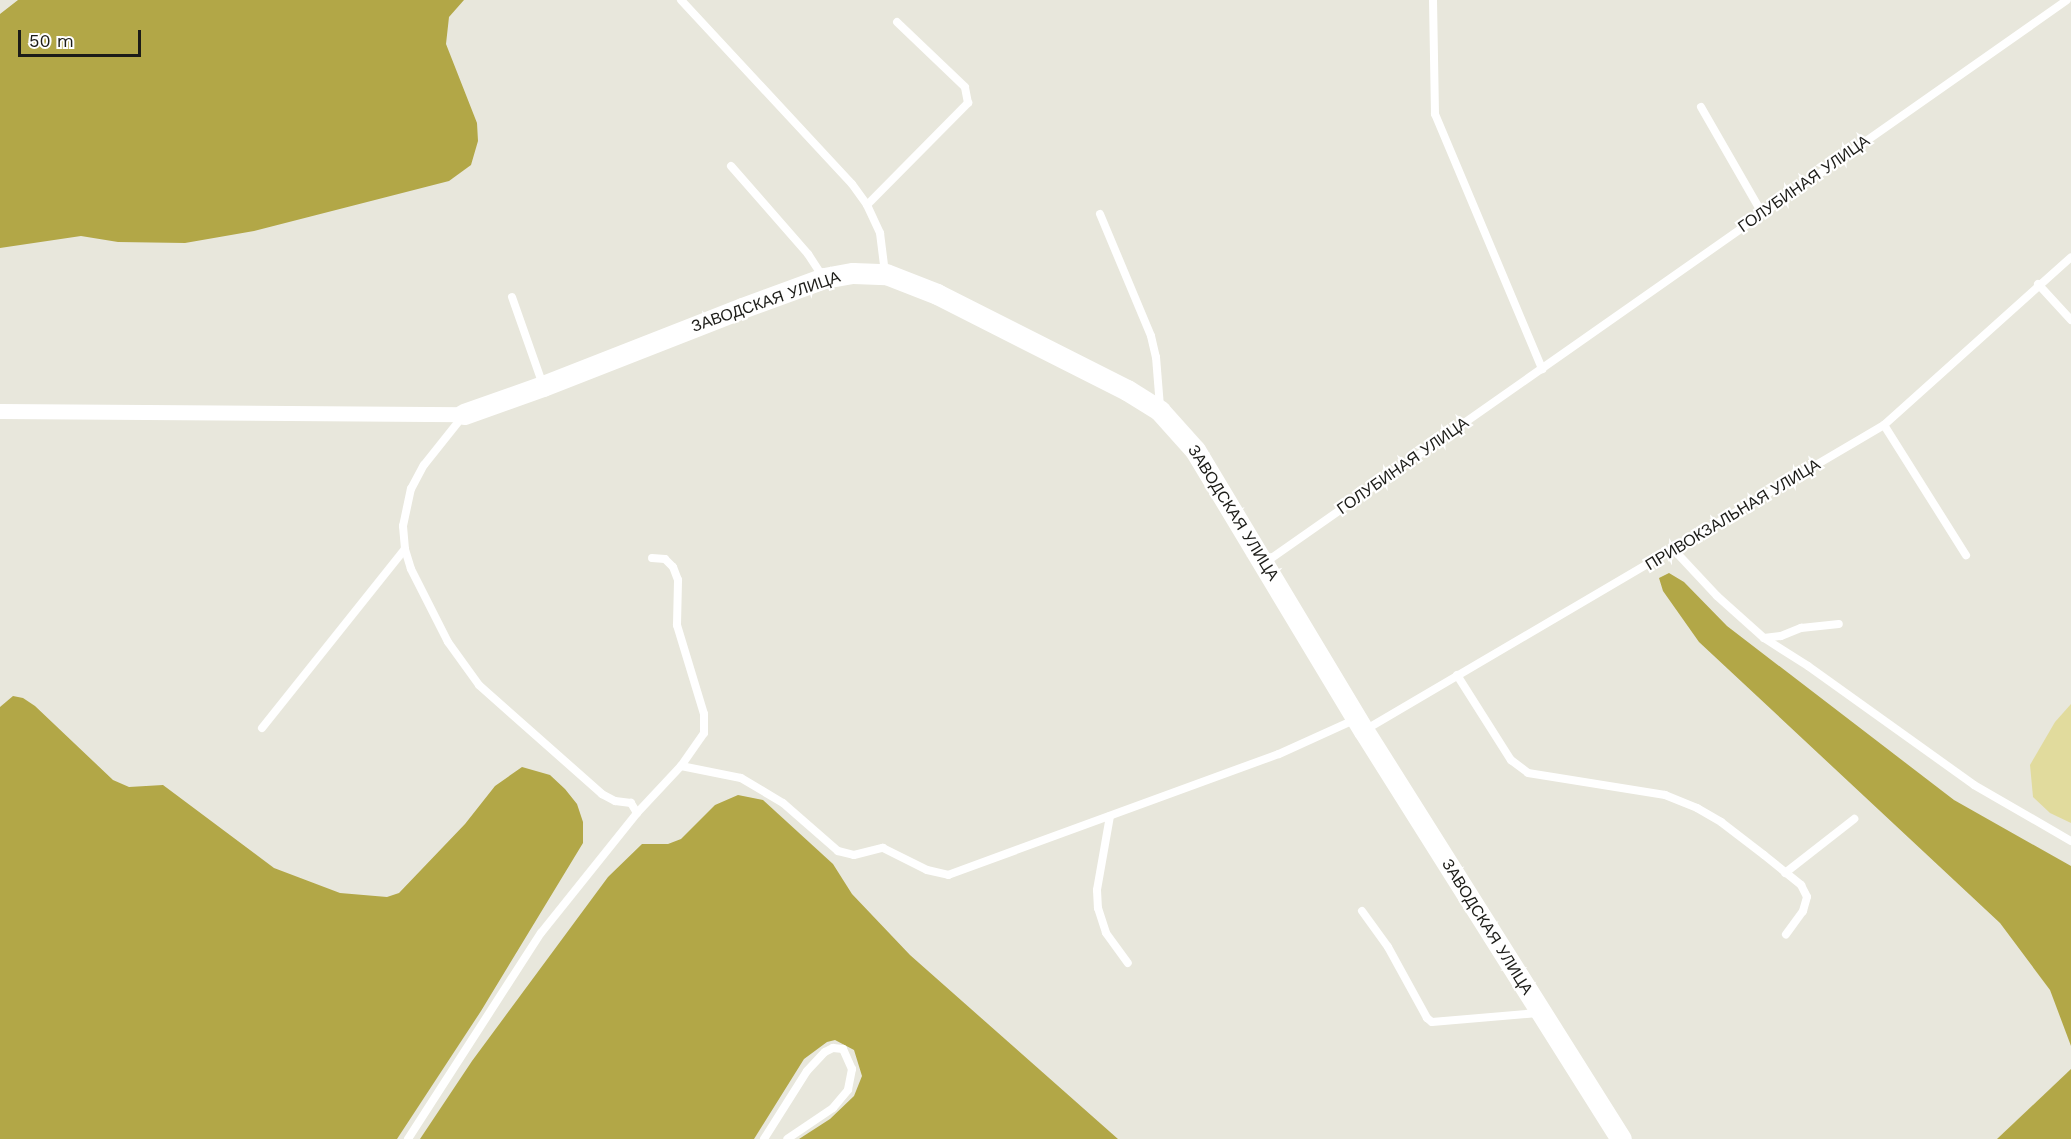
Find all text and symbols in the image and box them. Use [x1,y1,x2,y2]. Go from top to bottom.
scale bar [21,18,144,56]
text: 50 m [29,30,74,51]
street label: ГОЛУБИНАЯ УЛИЦА [1735,131,1873,237]
street label: ЗАВОДСКАЯ УЛИЦА [689,268,843,336]
street label: ГОЛУБИНАЯ УЛИЦА [1334,413,1472,519]
street label: ЗАВОДСКАЯ УЛИЦА [1183,442,1283,584]
street label: ПРИВОКЗАЛЬНАЯ УЛИЦА [1642,455,1824,575]
street label: ЗАВОДСКАЯ УЛИЦА [1437,856,1537,998]

